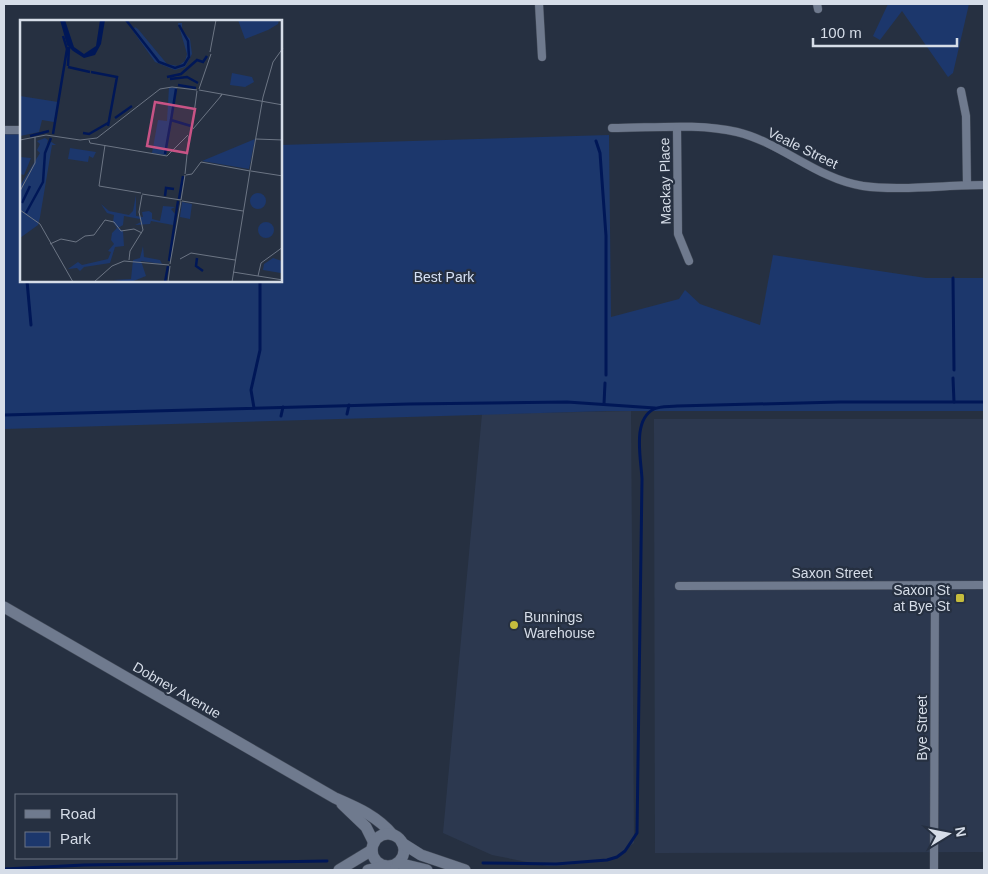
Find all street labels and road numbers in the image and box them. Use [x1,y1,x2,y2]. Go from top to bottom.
street label: Veale Street [765,124,841,172]
street label: Mackay Place [656,137,674,225]
street label: Saxon Street [792,565,873,581]
street label: Dobney Avenue [130,658,224,722]
street label: Bye Street [914,695,930,761]

